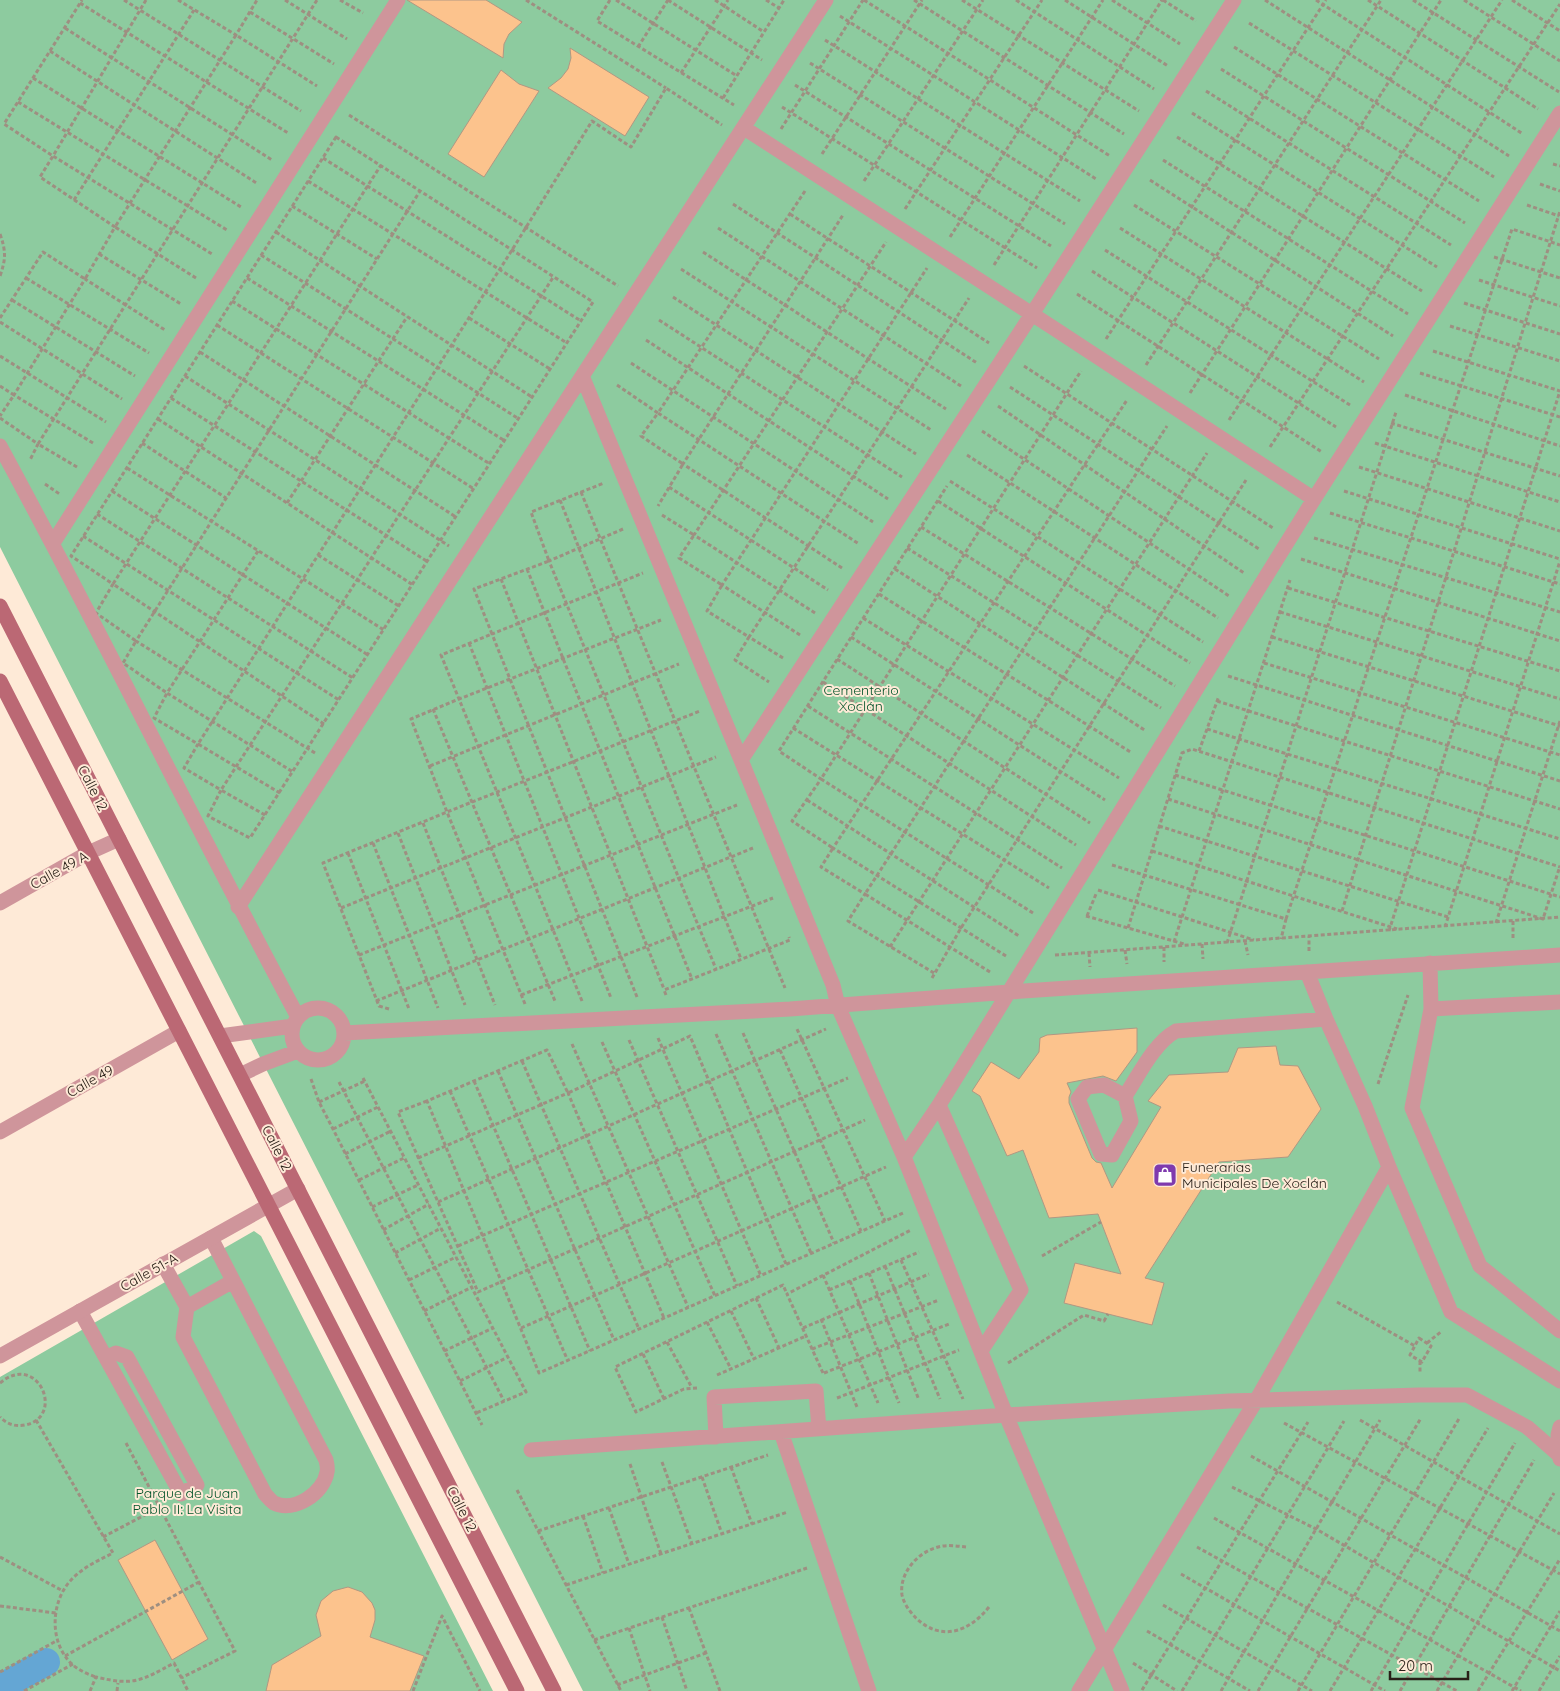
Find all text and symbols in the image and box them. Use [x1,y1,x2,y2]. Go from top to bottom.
park label: Cementerio Xoclán [823,681,899,715]
street label: Calle 12 [74,762,112,814]
street label: Calle 49 A [27,847,91,893]
street label: Calle 49 [64,1061,117,1101]
street label: Calle 12 [258,1122,296,1174]
place label: Funerarias Municipales De Xoclán [1182,1158,1327,1192]
shop icon: Funerarias Municipales De Xoclán [1152,1162,1178,1188]
street label: Calle 51-A [117,1249,181,1295]
street label: Calle 12 [443,1483,481,1535]
park label: Parque de Juan Pablo II: La Visita [133,1484,241,1518]
scale bar [1390,1648,1468,1680]
text: 20 m [1398,1656,1433,1675]

